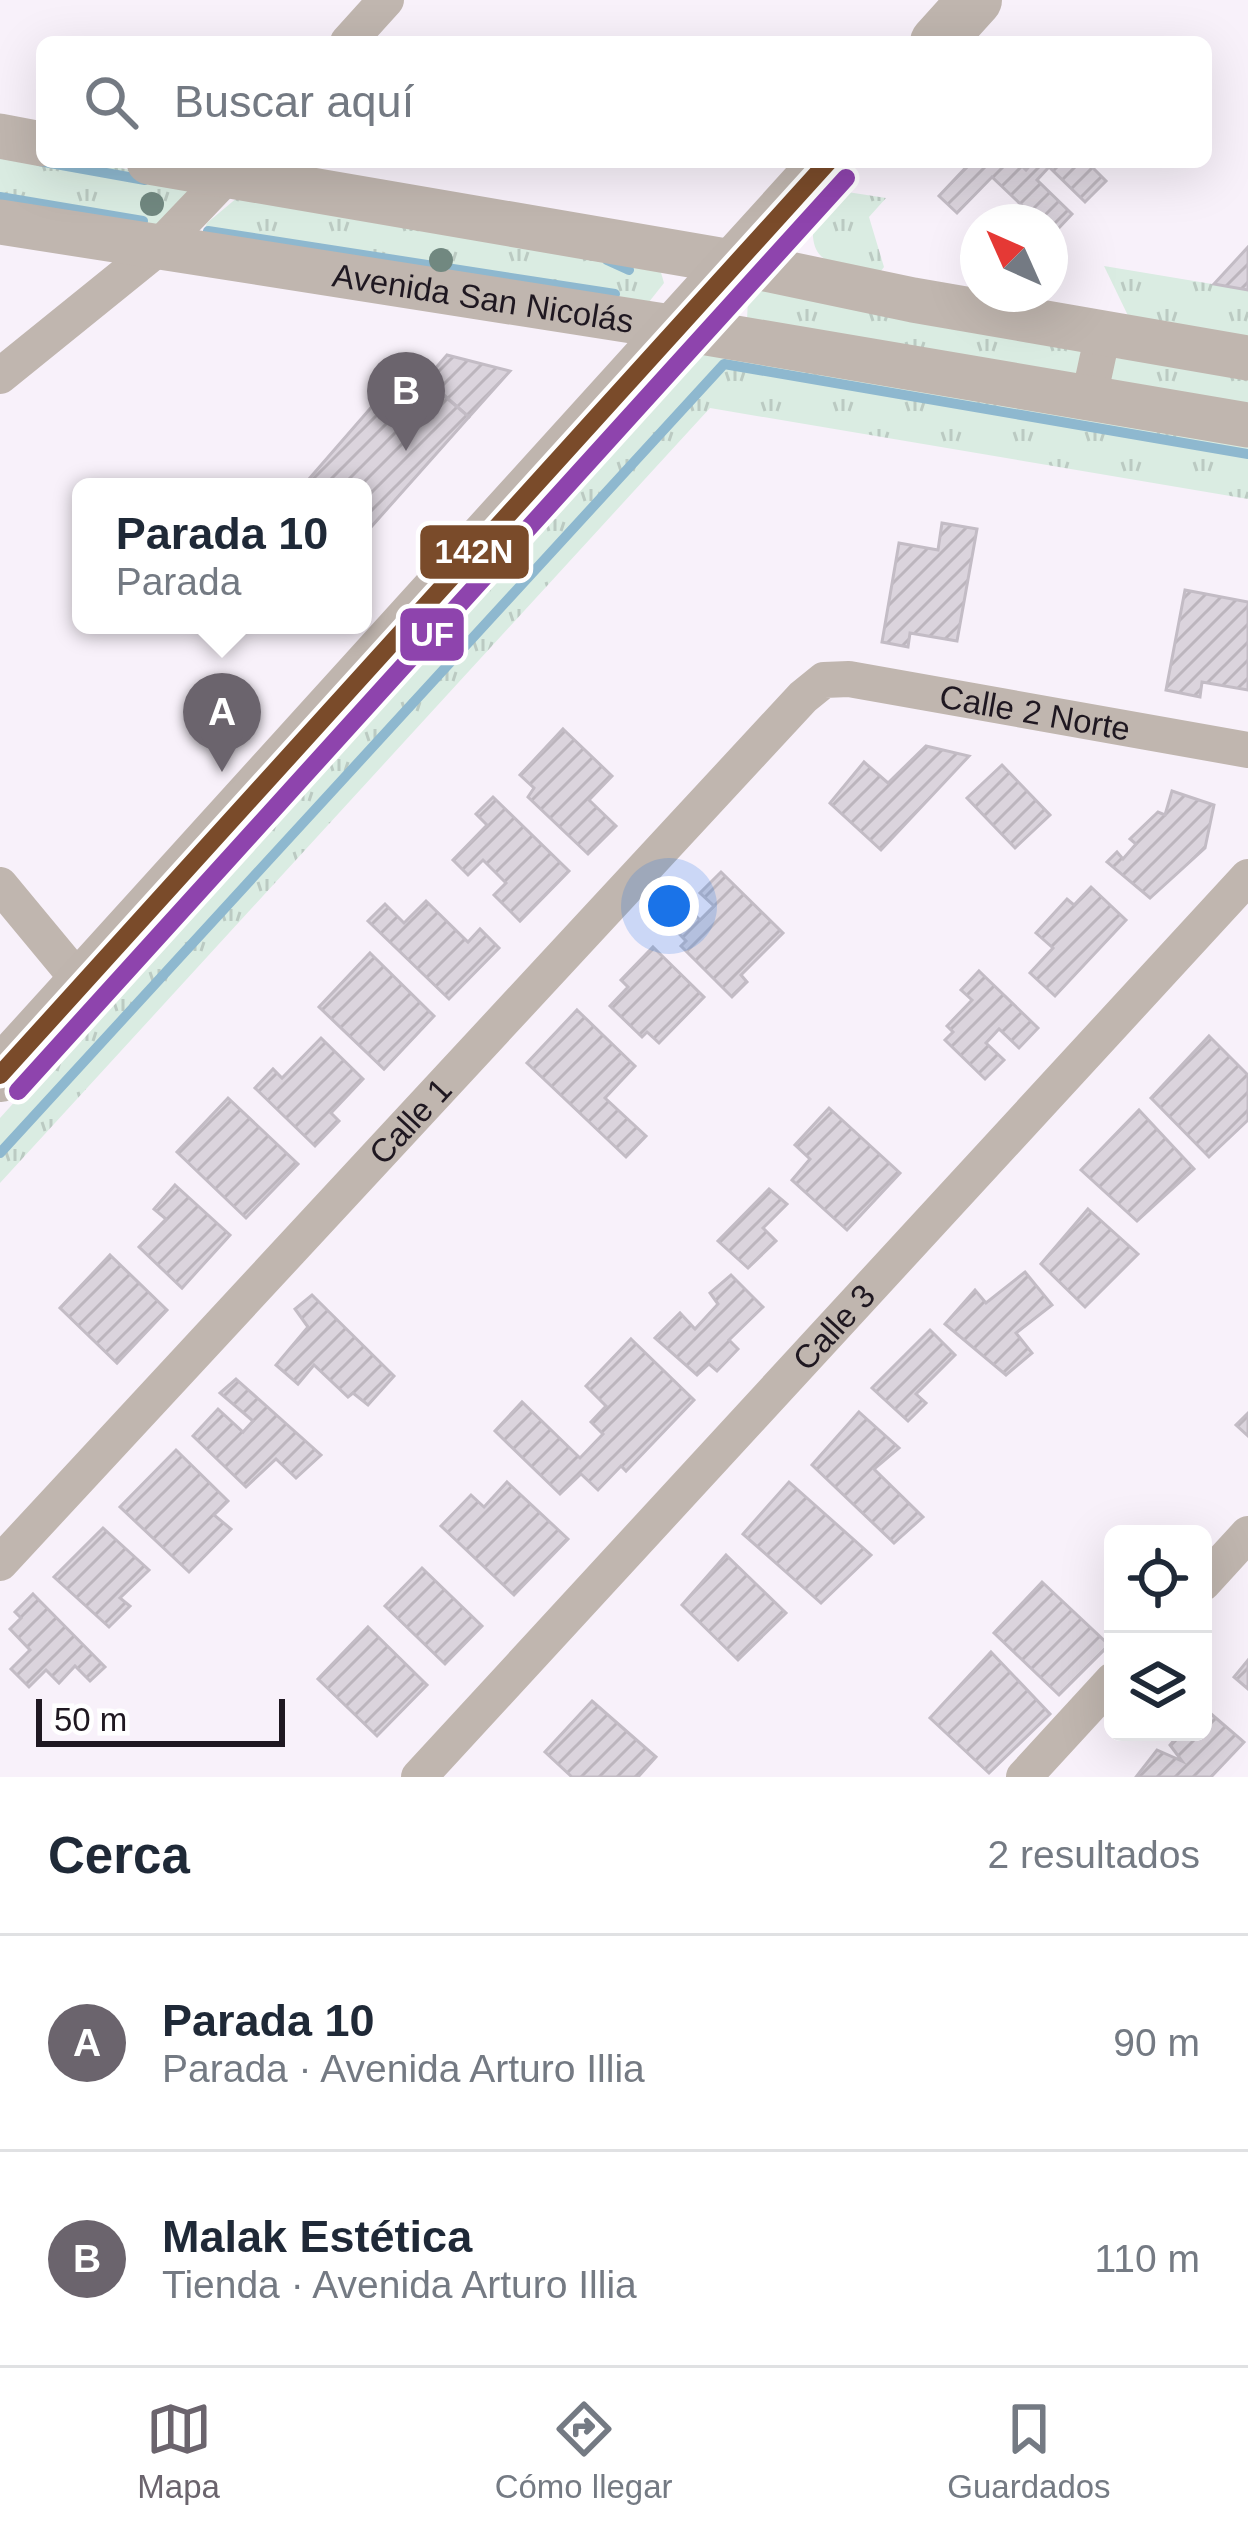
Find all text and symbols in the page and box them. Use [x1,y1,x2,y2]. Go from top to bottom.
search box [36,36,1212,168]
icon: search [78,69,144,135]
text: Buscar aquí [174,76,414,127]
north arrow [960,204,1068,312]
street label: Avenida San Nicolás [330,256,636,339]
pin: B [367,352,445,451]
popup [72,478,372,634]
text: Parada 10 [116,508,328,559]
line badge: 142N [418,523,531,581]
text: 142N [435,533,513,570]
text: Parada [116,560,241,603]
line badge: UF [398,606,466,663]
text: UF [410,616,454,653]
pin: A [183,673,261,772]
street label: Calle 2 Norte [937,677,1133,747]
your location [639,876,699,936]
street label: Calle 1 [361,1071,459,1171]
street label: Calle 3 [785,1277,882,1377]
map controls [1104,1525,1212,1741]
button: locate [1104,1525,1212,1633]
button: layers [1104,1633,1212,1741]
scale bar [36,1693,285,1746]
text: 50 m [54,1701,127,1738]
text: Cerca [48,1827,190,1884]
text: 2 resultados [988,1833,1200,1876]
text: Parada 10 [162,1995,375,2046]
text: A [73,2021,101,2064]
text: 90 m [1113,2021,1200,2064]
text: Parada · Avenida Arturo Illia [162,2047,645,2090]
text: Malak Estética [162,2211,472,2262]
text: B [73,2237,101,2280]
text: 110 m [1095,2237,1200,2280]
text: Tienda · Avenida Arturo Illia [162,2263,637,2306]
tab: Mapa [137,2396,220,2506]
tab: Cómo llegar [495,2396,673,2506]
tab: Guardados [947,2396,1111,2506]

